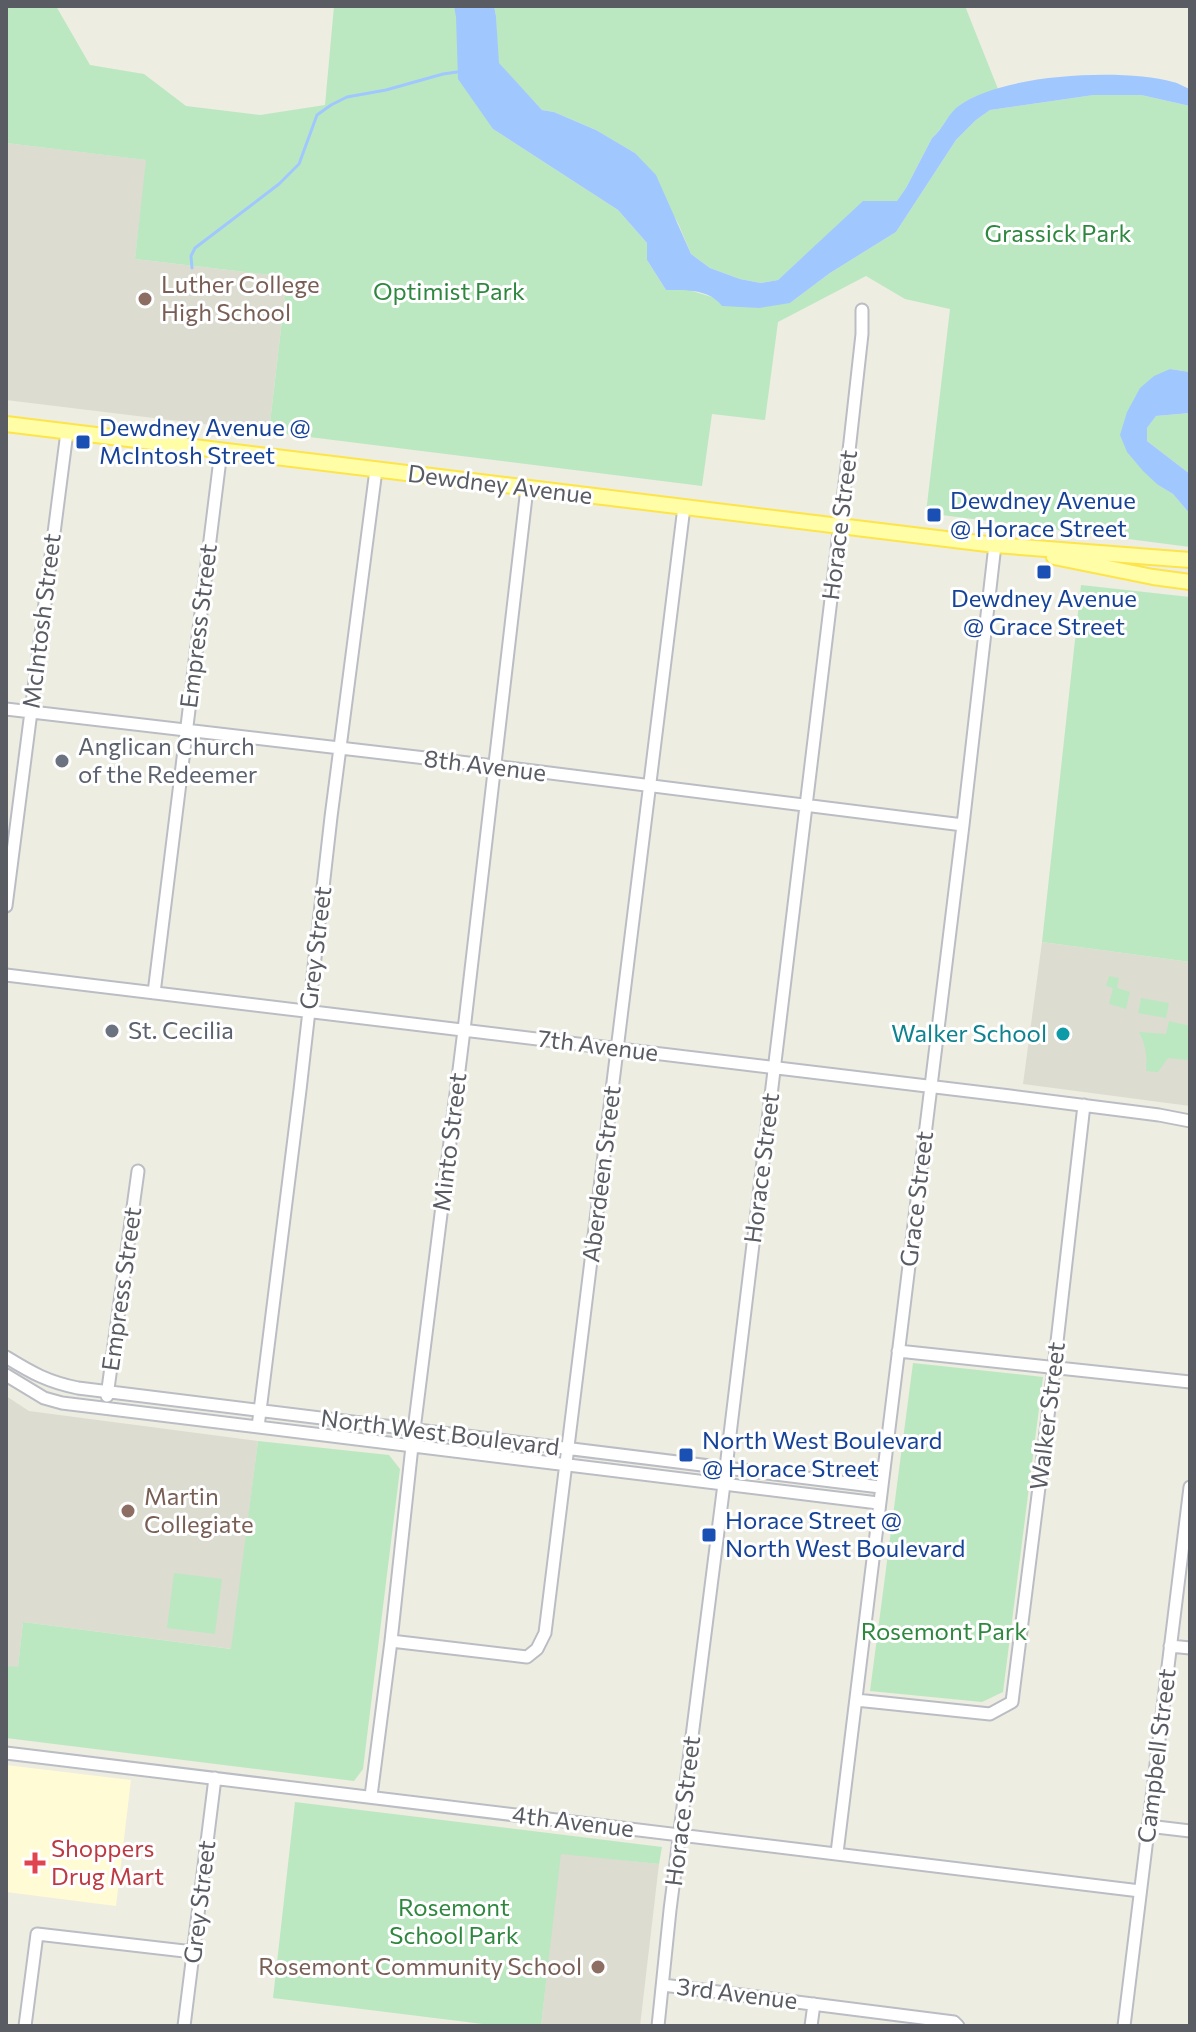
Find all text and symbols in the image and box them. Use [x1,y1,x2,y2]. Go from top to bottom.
park label: Grassick Park [984,218,1132,247]
place label: Luther College High School [161,269,320,326]
park label: Optimist Park [373,276,525,305]
marker: Luther College High School [136,290,154,308]
place label: Dewdney Avenue @ McIntosh Street [99,412,311,469]
marker: Dewdney Avenue @ McIntosh Street [74,433,92,451]
street label: Horace Street [815,448,862,602]
street label: Dewdney Avenue [406,458,594,509]
place label: Dewdney Avenue @ Horace Street [950,485,1136,542]
marker: Dewdney Avenue @ Horace Street [925,506,943,524]
street label: McIntosh Street [15,531,66,710]
street label: Empress Street [173,542,222,710]
marker: Dewdney Avenue @ Grace Street [1035,563,1053,581]
place label: Dewdney Avenue @ Grace Street [951,583,1137,640]
place label: Anglican Church of the Redeemer [78,731,258,788]
street label: 8th Avenue [422,743,548,786]
marker: Anglican Church of the Redeemer [53,752,71,770]
street label: Grey Street [293,884,336,1011]
place label: St. Cecilia [128,1015,234,1044]
place label: Walker School [891,1018,1047,1047]
marker: St. Cecilia [103,1022,121,1040]
street label: 7th Avenue [536,1023,660,1066]
marker: Walker School [1054,1025,1072,1043]
street label: Minto Street [426,1071,471,1213]
street label: Aberdeen Street [575,1084,626,1264]
street label: Horace Street [737,1091,784,1245]
street label: Grace Street [893,1129,938,1268]
street label: Empress Street [95,1205,146,1373]
street label: Walker Street [1023,1340,1070,1492]
street label: North West Boulevard [319,1402,561,1461]
place label: North West Boulevard @ Horace Street [702,1425,942,1482]
marker: North West Boulevard @ Horace Street [677,1446,695,1464]
place label: Martin Collegiate [144,1481,254,1538]
marker: Martin Collegiate [119,1502,137,1520]
place label: Horace Street @ North West Boulevard [725,1505,965,1562]
marker: Horace Street @ North West Boulevard [700,1526,718,1544]
park label: Rosemont Park [861,1616,1027,1645]
street label: Campbell Street [1130,1667,1181,1845]
street label: Horace Street [658,1734,705,1888]
street label: 4th Avenue [511,1799,636,1842]
place label: Shoppers Drug Mart [51,1833,164,1890]
street label: Grey Street [177,1838,220,1965]
marker: Shoppers Drug Mart [26,1854,44,1872]
park label: Rosemont School Park [389,1892,519,1949]
place label: Rosemont Community School [258,1951,582,1980]
marker: Rosemont Community School [589,1958,607,1976]
street label: 3rd Avenue [675,1971,799,2014]

